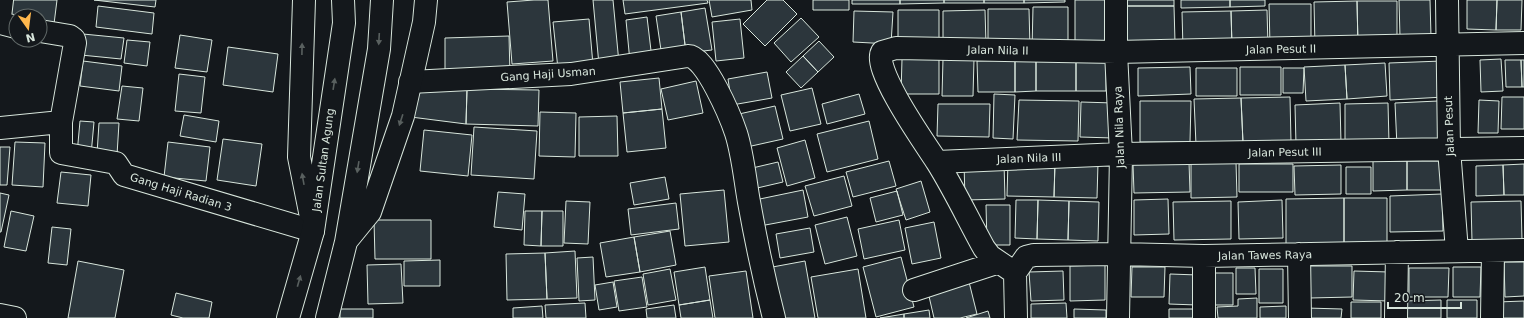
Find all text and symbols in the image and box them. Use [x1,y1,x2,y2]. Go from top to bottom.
north arrow [8,8,48,48]
text: N [24,30,36,45]
one-way arrow [376,33,383,45]
one-way arrow [299,42,305,55]
street label: Jalan Pesut II [1245,42,1316,57]
street label: Jalan Nila II [966,43,1029,58]
street label: Gang Haji Usman [500,65,596,84]
one-way arrow [331,78,337,90]
street label: Jalan Nila Raya [1112,86,1127,169]
street label: Jalan Pesut [1442,95,1457,157]
street label: Jalan Sultan Agung [310,108,337,214]
one-way arrow [398,115,404,127]
street label: Jalan Pesut III [1247,145,1322,160]
street label: Jalan Nila III [996,151,1062,166]
one-way arrow [355,161,361,173]
street label: Gang Haji Radian 3 [128,171,233,214]
one-way arrow [300,173,306,185]
street label: Jalan Tawes Raya [1217,248,1312,263]
one-way arrow [296,274,302,286]
scale bar [1388,284,1461,310]
text: 20 m [1394,291,1425,305]

